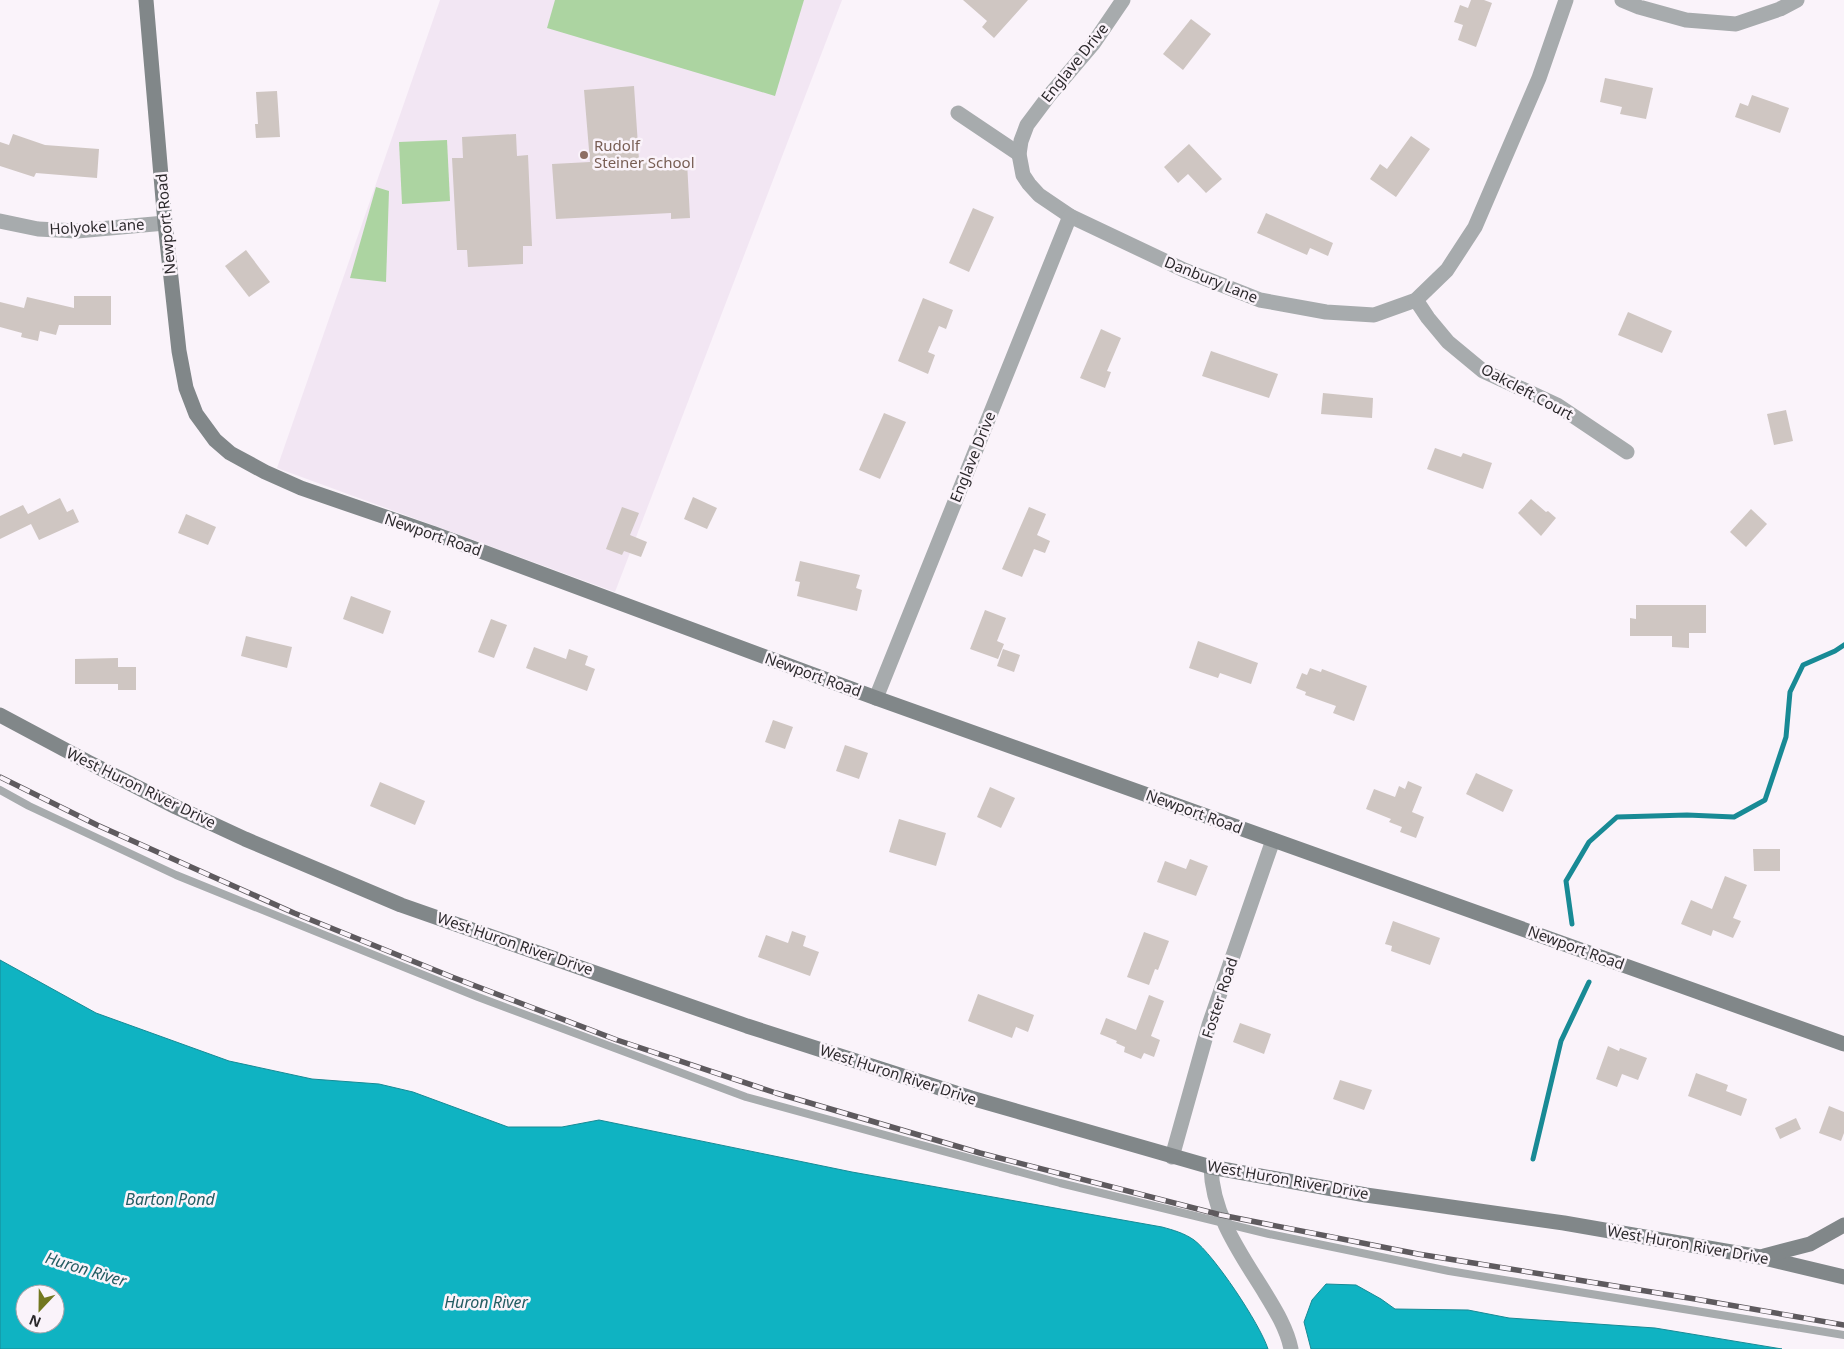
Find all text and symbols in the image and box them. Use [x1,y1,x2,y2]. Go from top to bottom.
street label: Englave Drive [1036,19,1112,106]
place label: Rudolf Steiner School [594,135,695,172]
marker: Rudolf Steiner School [578,149,590,161]
street label: Newport Road [151,173,179,275]
street label: Holyoke Lane [49,214,145,238]
street label: Danbury Lane [1162,251,1261,307]
street label: Oakcleft Court [1478,358,1578,424]
street label: Englave Drive [945,408,999,505]
street label: Newport Road [382,508,484,560]
street label: Newport Road [762,647,864,701]
street label: West Huron River Drive [64,742,219,832]
street label: Newport Road [1143,784,1245,838]
street label: West Huron River Drive [435,907,596,979]
street label: Newport Road [1525,920,1627,974]
street label: Foster Road [1197,955,1242,1041]
street label: West Huron River Drive [817,1039,979,1109]
street label: West Huron River Drive [1206,1155,1370,1203]
water label: Barton Pond [125,1188,215,1210]
street label: West Huron River Drive [1606,1220,1770,1268]
water label: Huron River [43,1246,130,1292]
north arrow [15,1284,65,1334]
water label: Huron River [444,1291,529,1313]
text: N [26,1311,44,1332]

